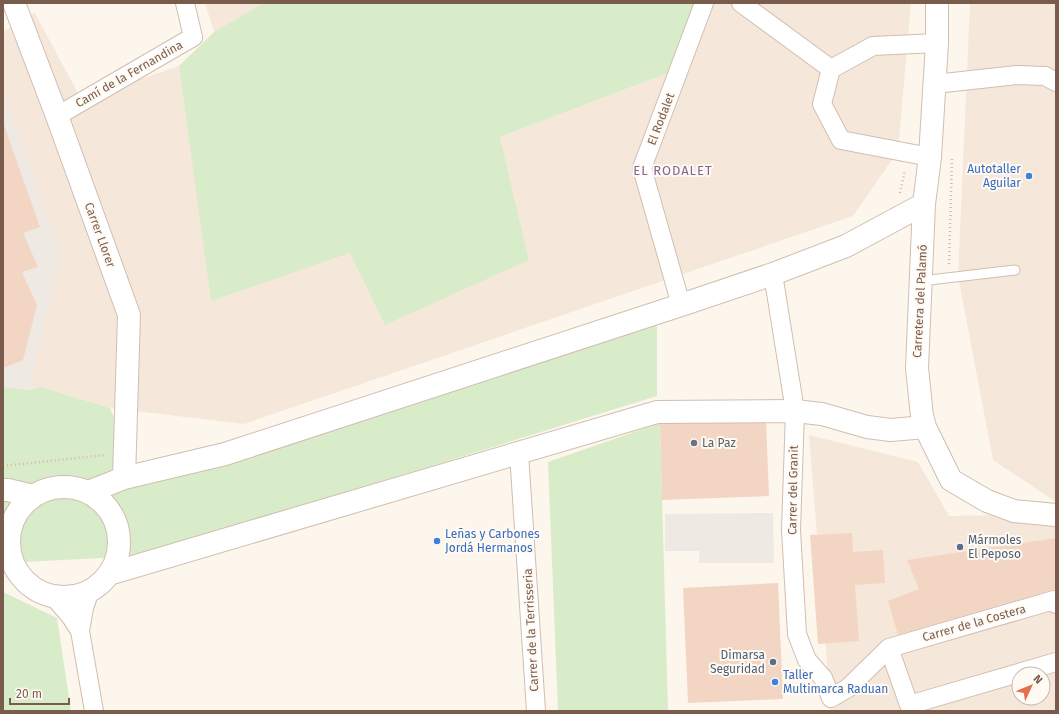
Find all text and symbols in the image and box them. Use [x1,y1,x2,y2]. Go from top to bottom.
street label: Camí de la Fernandina [73,38,185,110]
street label: El Rodalet [645,90,678,147]
place label: Autotaller Aguilar [967,162,1021,190]
district label: EL RODALET [633,163,713,178]
marker: Autotaller Aguilar [1024,171,1034,181]
street label: Carrer Llorer [82,201,118,270]
street label: Carretera del Palamó [910,244,930,358]
place label: La Paz [702,436,736,450]
marker: La Paz [689,438,699,448]
street label: Carrer del Granit [785,444,801,535]
place label: Leñas y Carbones Jordá Hermanos [445,527,540,555]
place label: Mármoles El Peposo [968,533,1022,561]
marker: Leñas y Carbones Jordá Hermanos [432,536,442,546]
marker: Mármoles El Peposo [955,542,965,552]
street label: Carrer de la Terrisseria [521,568,541,692]
street label: Carrer de la Costera [921,602,1027,644]
place label: Dimarsa Seguridad [710,648,765,676]
marker: Dimarsa Seguridad [768,657,778,667]
north arrow [1011,666,1051,706]
place label: Taller Multimarca Raduan [783,668,888,696]
text: N [1031,672,1045,687]
marker: Taller Multimarca Raduan [770,677,780,687]
scale bar [10,680,69,706]
text: 20 m [16,687,42,701]

